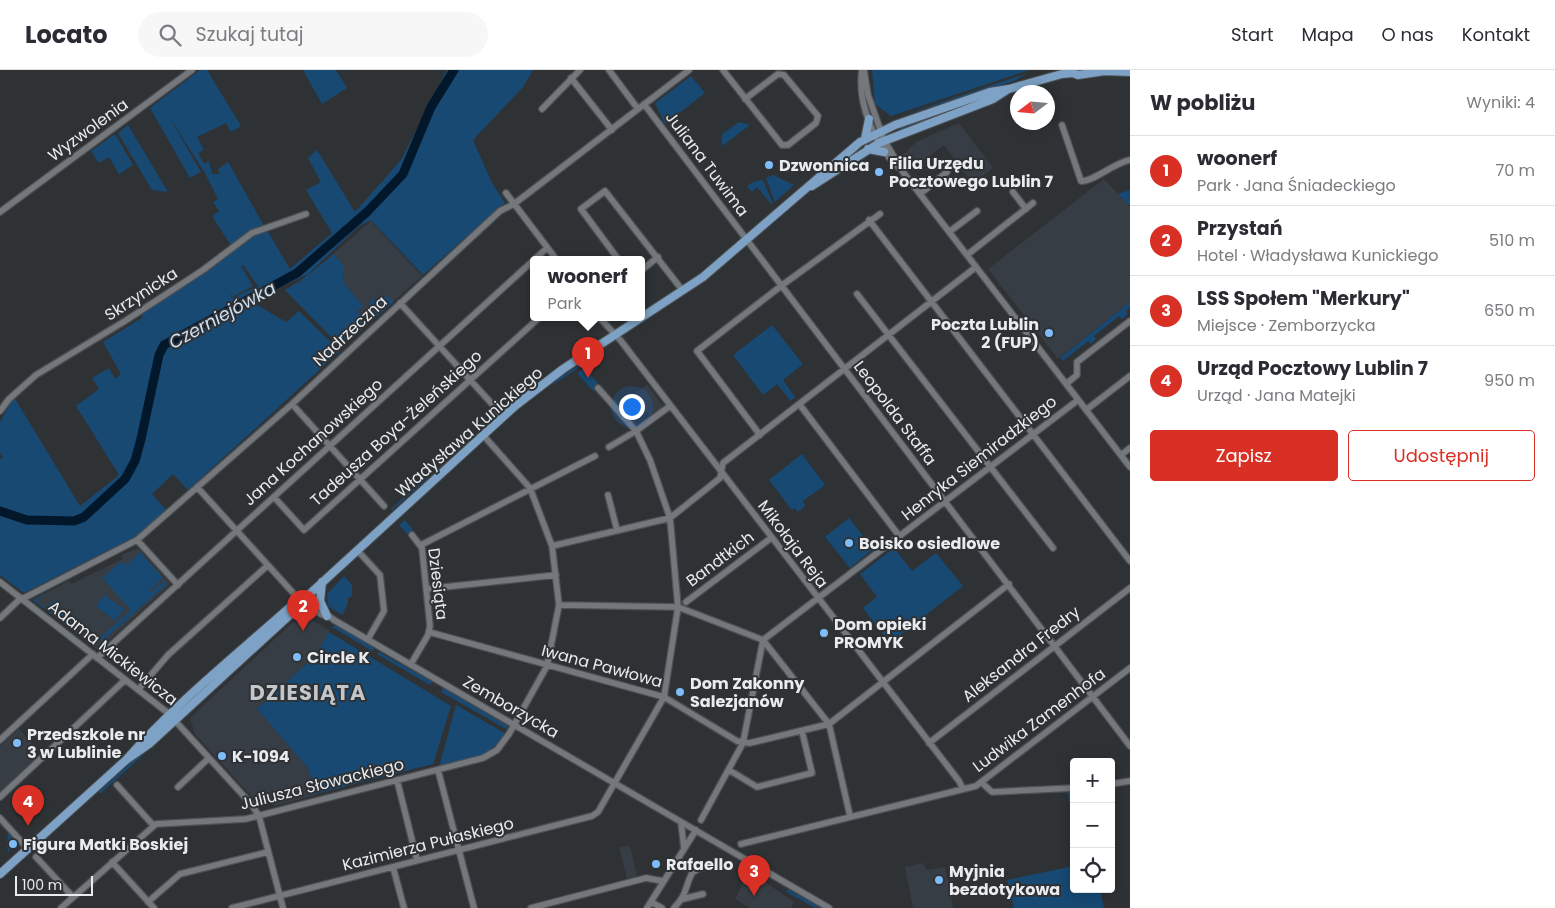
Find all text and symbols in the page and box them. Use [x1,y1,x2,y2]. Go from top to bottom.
search box [138,12,488,57]
text: Locato [25,18,108,51]
icon: search [156,21,184,49]
text: Szukaj tutaj [196,21,304,48]
text: Start [1231,22,1274,47]
text: Mapa [1302,22,1354,47]
text: O nas [1382,22,1434,47]
text: Kontakt [1462,22,1530,47]
north arrow [1010,85,1055,130]
text: W pobliżu [1150,88,1255,117]
text: Wyniki: 4 [1466,91,1535,114]
street label: Wyzwolenia [43,93,133,167]
street label: Juliana Tuwima [660,107,754,221]
text: woonerf [1197,145,1277,172]
place label: Filia Urzędu Pocztowego Lublin 7 [889,152,1054,193]
place label: Dzwonnica [779,154,869,177]
marker: Dzwonnica [763,159,775,171]
text: 1 [1163,159,1169,182]
text: 70 m [1495,159,1535,182]
marker: Filia Urzędu Pocztowego Lublin 7 [873,166,885,178]
text: Park · Jana Śniadeckiego [1197,174,1396,197]
text: Przystań [1197,215,1282,242]
text: 2 [1161,229,1171,252]
text: 510 m [1489,229,1535,252]
text: Hotel · Władysława Kunickiego [1197,244,1438,267]
popup [530,256,645,321]
street label: Skrzynicka [100,262,182,326]
text: woonerf [547,263,628,290]
water label: Czerniejówka [164,275,280,355]
text: LSS Społem "Merkury" [1197,285,1410,312]
street label: Nadrzeczna [308,290,392,372]
text: Park [547,292,582,315]
text: 3 [1161,299,1171,322]
text: 650 m [1484,299,1535,322]
place label: Poczta Lublin 2 (FUP) [931,313,1039,354]
text: Miejsce · Zemborzycka [1197,314,1376,337]
marker: Poczta Lublin 2 (FUP) [1043,327,1055,339]
pin: 1 [572,337,604,378]
street label: Tadeusza Boya-Żeleńskiego [305,344,487,512]
text: Urząd Pocztowy Lublin 7 [1197,355,1428,382]
street label: Leopolda Staffa [848,356,942,470]
street label: Władysława Kunickiego [390,361,548,503]
text: 4 [1161,369,1171,392]
text: 950 m [1484,369,1535,392]
street label: Jana Kochanowskiego [238,373,388,511]
text: Urząd · Jana Matejki [1197,384,1356,407]
street label: Henryka Siemiradzkiego [897,390,1061,526]
your location [619,394,645,420]
button: Zapisz [1150,430,1338,481]
button: Udostępnij [1348,430,1535,481]
street label: Mikołaja Reja [752,495,834,593]
street label: Bandtkich [681,526,759,592]
place label: Boisko osiedlowe [859,532,1000,555]
marker: Boisko osiedlowe [843,537,855,549]
street label: Dziesiąta [422,547,454,621]
pin: 2 [287,590,319,631]
street label: Adama Mickiewicza [44,595,182,711]
street label: Aleksandra Fredry [957,601,1085,707]
place label: Dom opieki PROMYK [834,613,926,654]
marker: Dom opieki PROMYK [818,627,830,639]
street label: Iwana Pawłowa [539,639,665,693]
place label: Circle K [307,646,370,669]
marker: Circle K [291,651,303,663]
street label: Ludwika Zamenhofa [968,662,1110,778]
street label: Zemborzycka [459,670,563,744]
place label: Dom Zakonny Salezjanów [690,672,805,713]
district label: DZIESIĄTA [250,678,366,707]
marker: Dom Zakonny Salezjanów [674,686,686,698]
place label: Przedszkole nr 3 w Lublinie [27,723,145,764]
marker: Przedszkole nr 3 w Lublinie [11,737,23,749]
place label: K-1094 [232,745,290,768]
marker: K-1094 [216,750,228,762]
street label: Juliusza Słowackiego [238,753,406,815]
map controls [1070,758,1115,893]
button: + [1070,758,1115,803]
pin: 4 [12,785,44,826]
button: − [1070,803,1115,848]
street label: Kazimierza Pułaskiego [340,812,516,876]
place label: Figura Matki Boskiej [23,833,188,856]
marker: Figura Matki Boskiej [7,838,19,850]
button: locate [1070,848,1115,893]
place label: Rafaello [666,853,733,876]
pin: 3 [738,855,770,896]
marker: Rafaello [650,858,662,870]
place label: Myjnia bezdotykowa [949,860,1060,901]
scale bar [15,873,92,896]
marker: Myjnia bezdotykowa [933,874,945,886]
text: 100 m [22,875,62,895]

